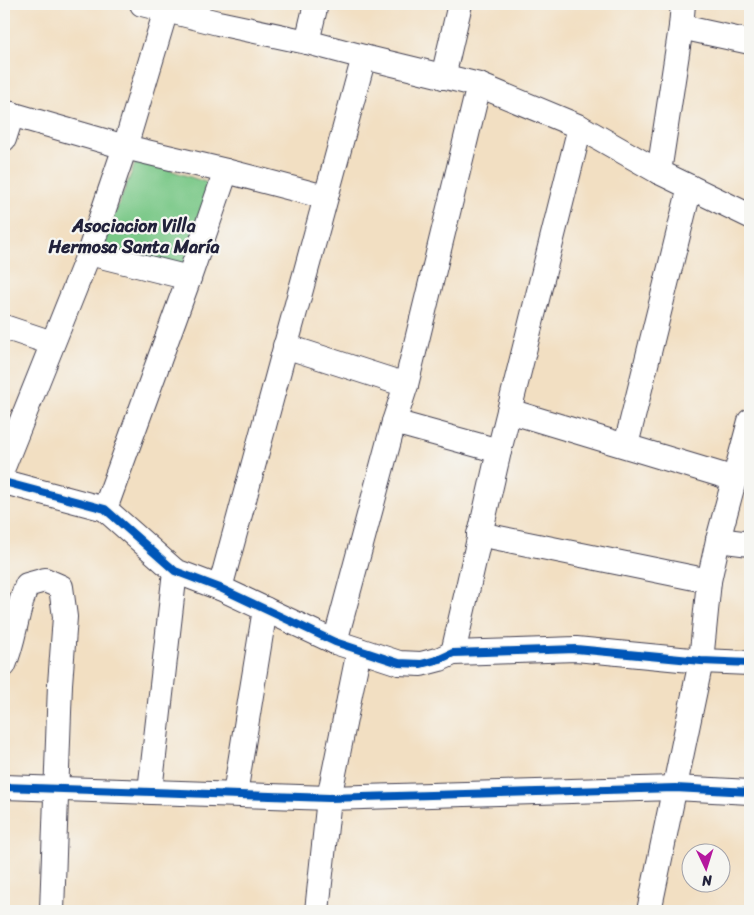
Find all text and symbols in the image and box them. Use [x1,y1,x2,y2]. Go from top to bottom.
district label: Asociacion Villa Hermosa Santa María [48,210,219,263]
north arrow [682,842,732,892]
text: N [701,868,714,893]

